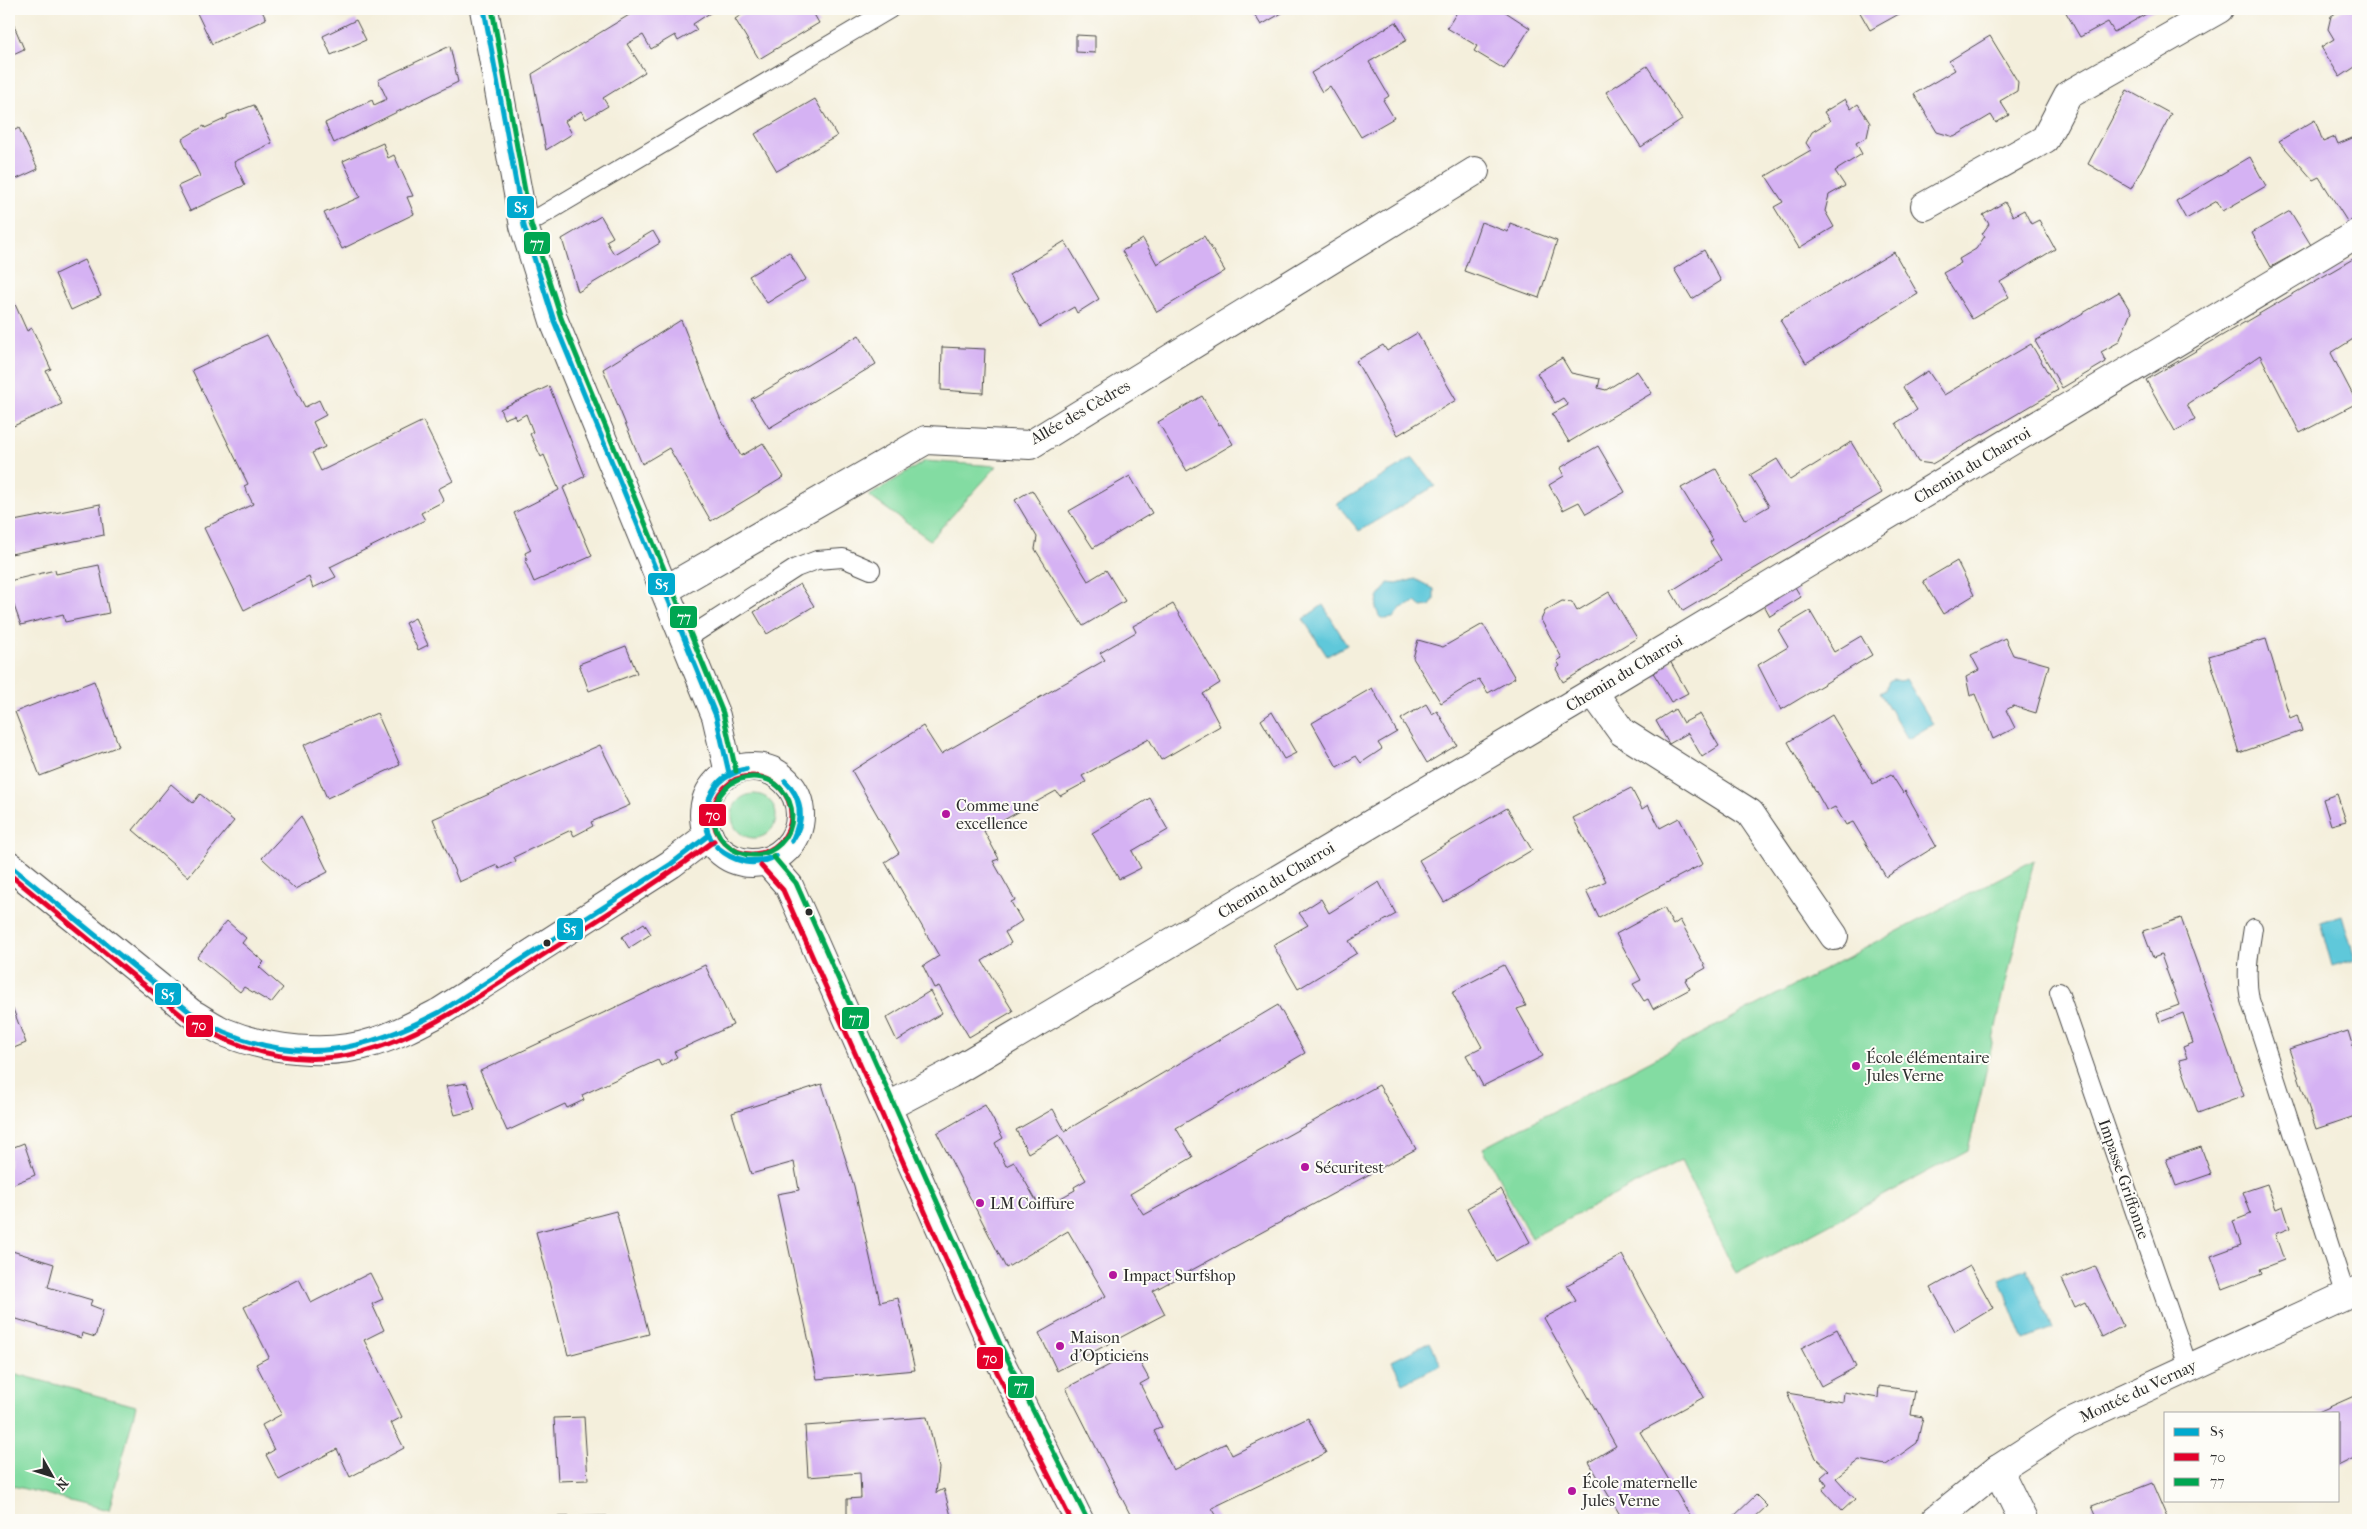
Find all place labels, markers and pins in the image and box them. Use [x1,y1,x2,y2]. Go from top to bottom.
place label: Comme une excellence [956,796,1039,833]
marker: Comme une excellence [940,808,952,820]
unlabelled marker [804,907,814,917]
unlabelled marker [542,938,552,948]
place label: École élémentaire Jules Verne [1864,1047,1989,1085]
marker: École élémentaire Jules Verne [1850,1060,1862,1072]
place label: Sécuritest [1315,1158,1384,1177]
marker: Sécuritest [1299,1161,1311,1173]
place label: LM Coiffure [990,1194,1074,1213]
marker: LM Coiffure [974,1197,986,1209]
place label: Impact Surfshop [1123,1266,1236,1285]
marker: Impact Surfshop [1107,1269,1119,1281]
place label: Maison d'Opticiens [1070,1328,1149,1365]
marker: Maison d'Opticiens [1054,1340,1066,1352]
place label: École maternelle Jules Verne [1580,1472,1697,1510]
marker: École maternelle Jules Verne [1566,1485,1578,1497]

